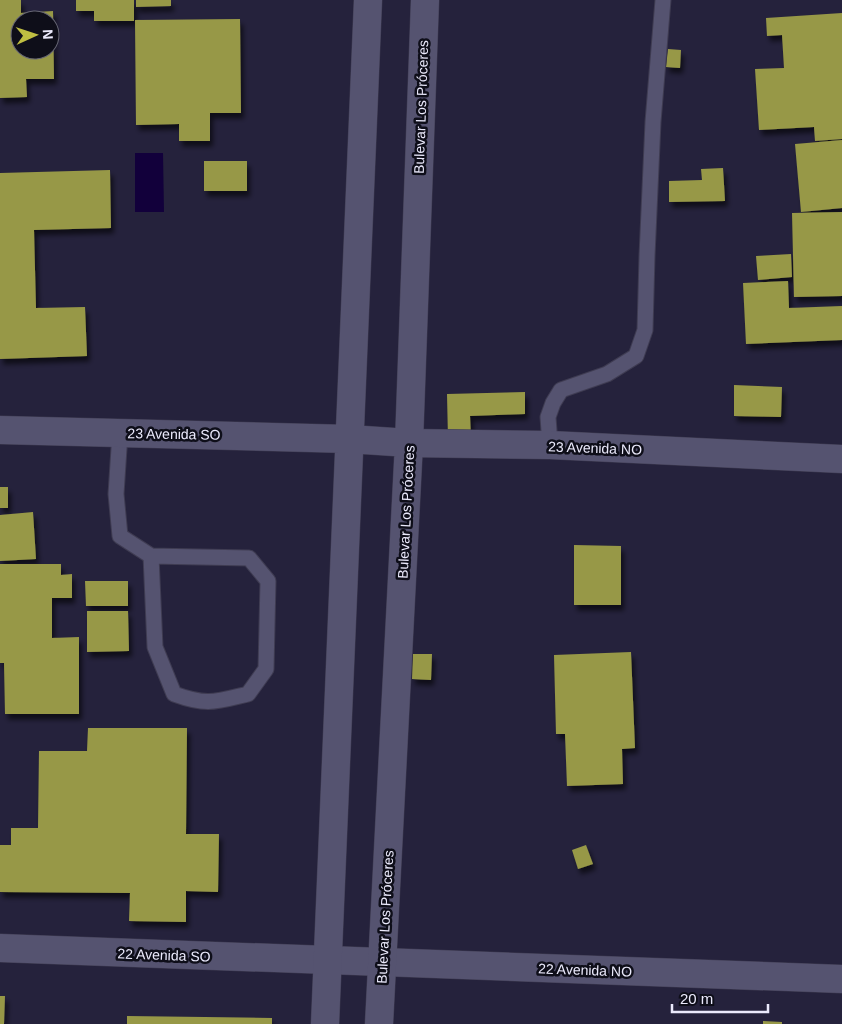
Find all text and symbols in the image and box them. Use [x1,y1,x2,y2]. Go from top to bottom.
north arrow [10,10,60,60]
text: N [40,29,56,40]
street label: Bulevar Los Próceres [411,40,431,174]
street label: 23 Avenida SO [127,425,221,443]
street label: 23 Avenida NO [548,438,642,458]
street label: Bulevar Los Próceres [395,445,417,579]
street label: Bulevar Los Próceres [374,850,396,984]
street label: 22 Avenida SO [117,945,211,965]
street label: 22 Avenida NO [538,960,632,980]
scale bar [672,982,768,1014]
text: 20 m [680,990,713,1007]

